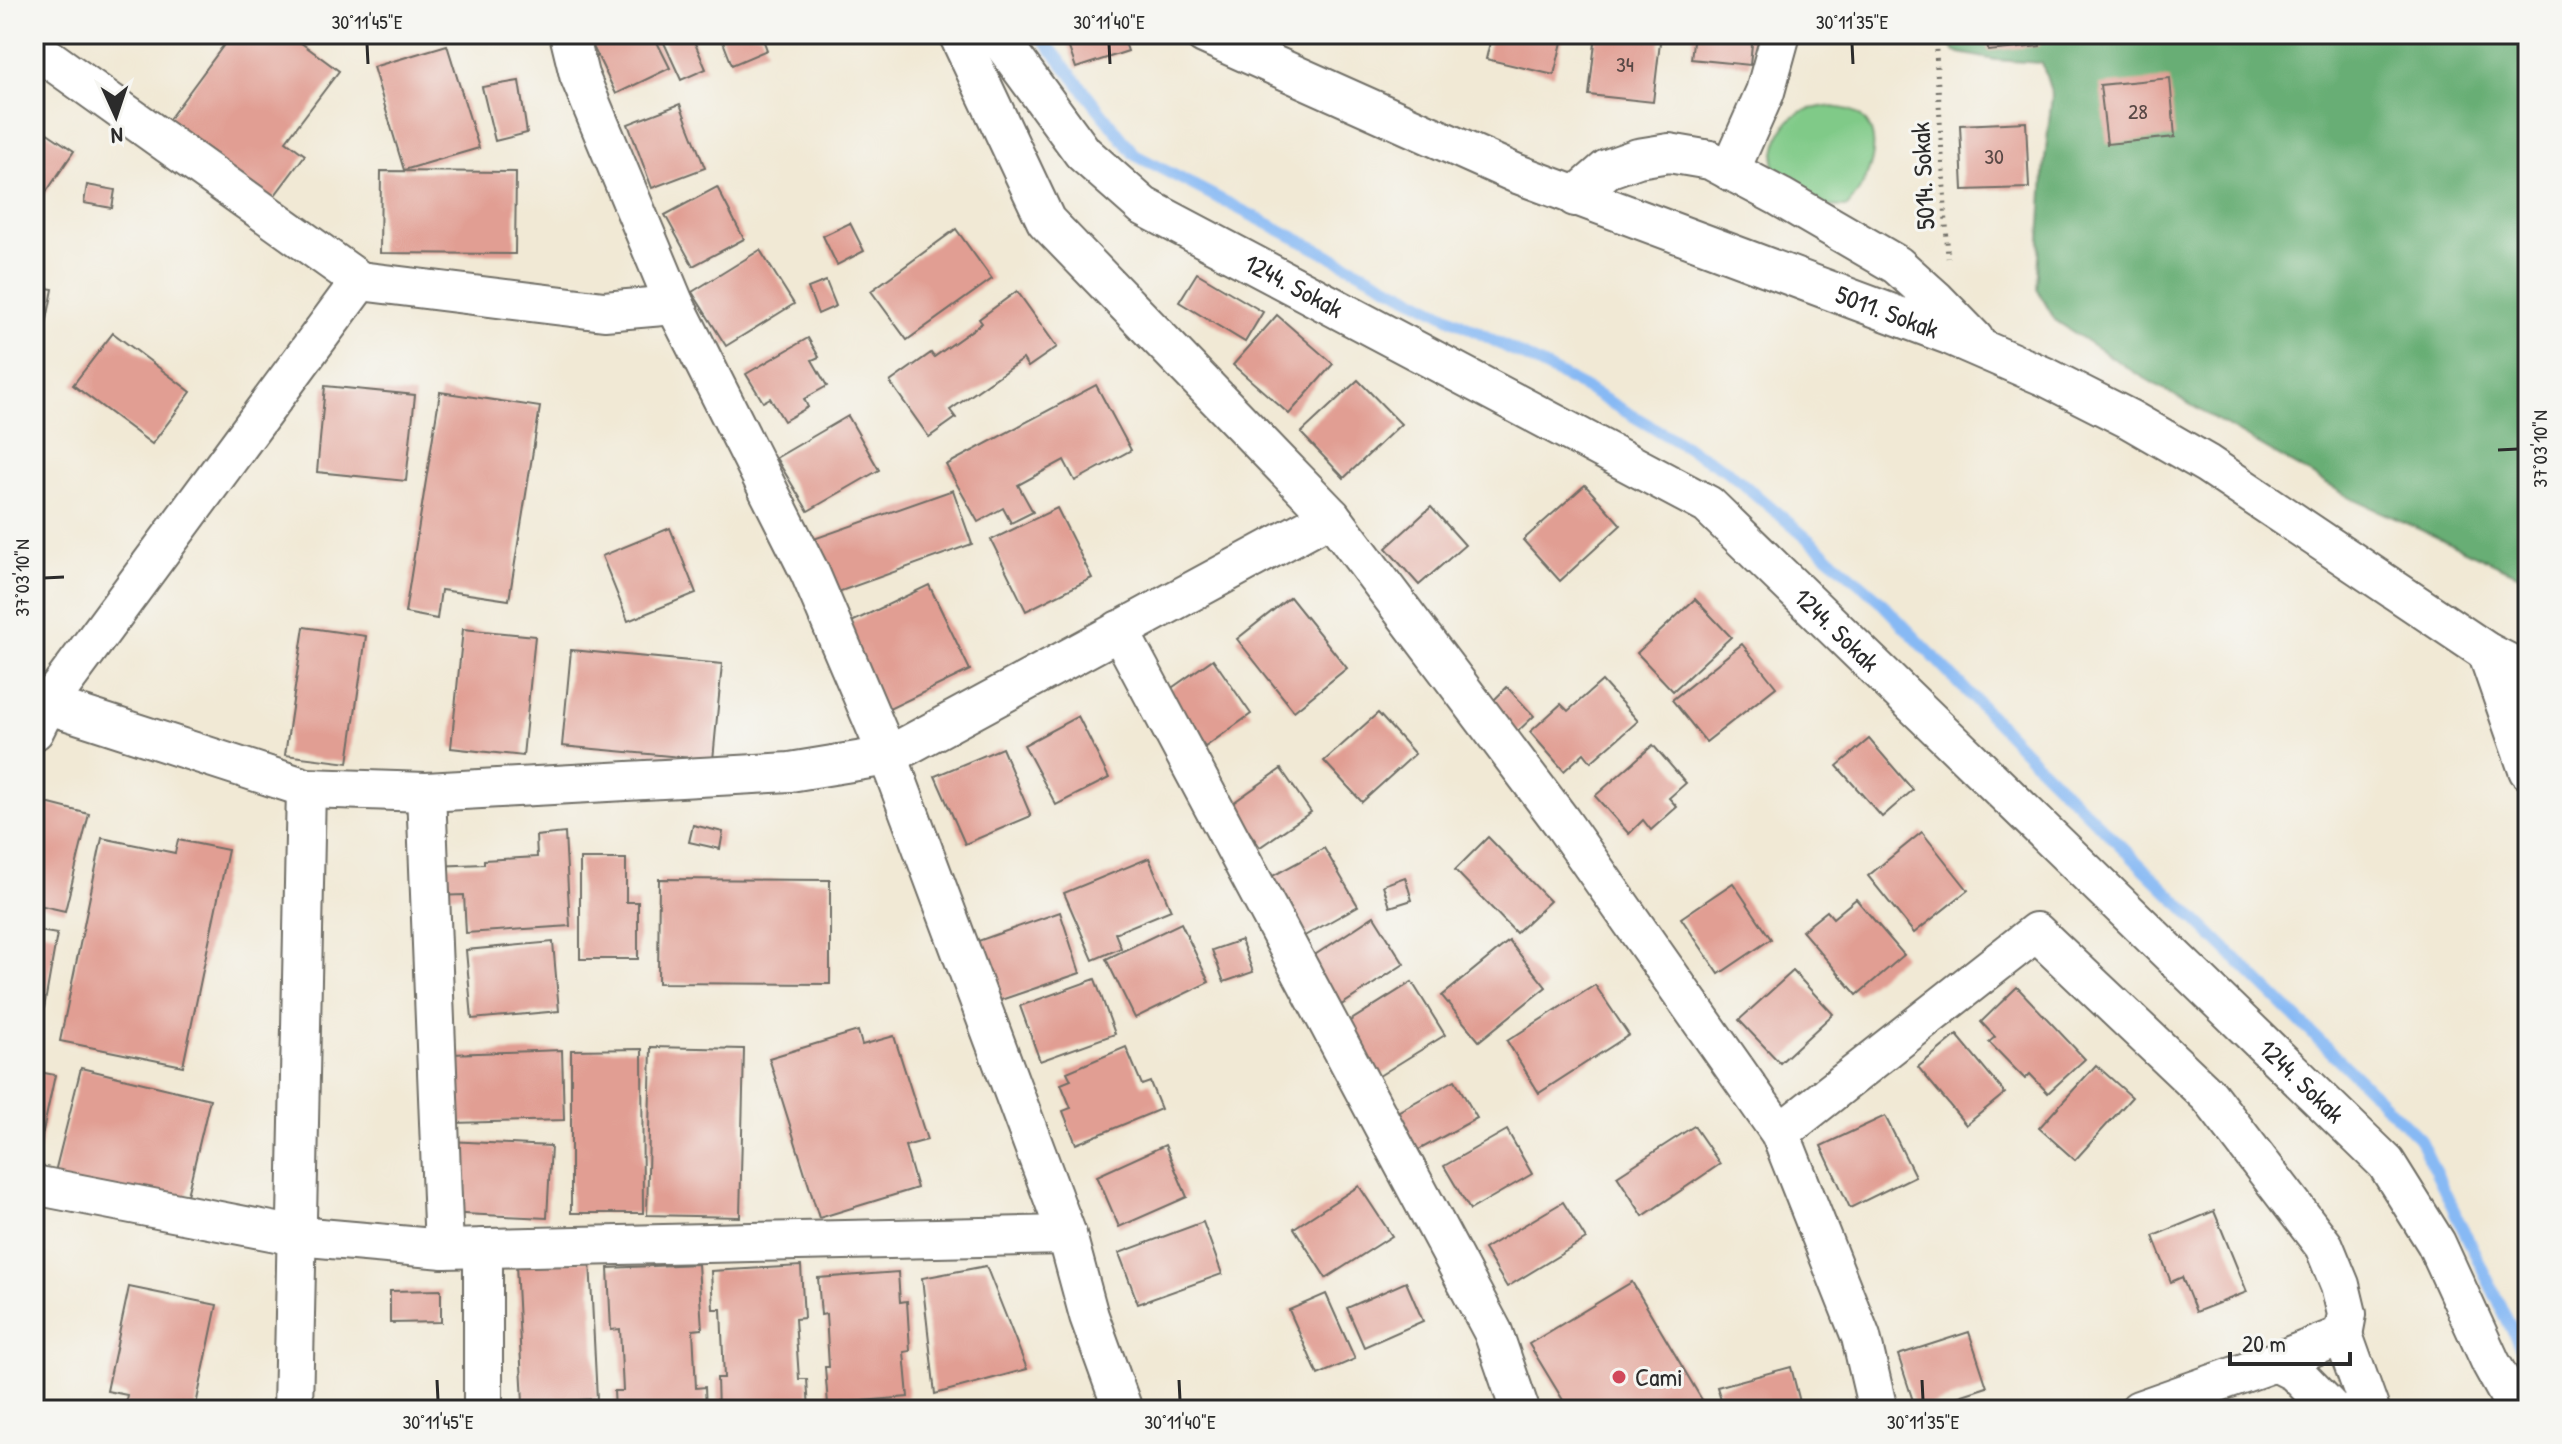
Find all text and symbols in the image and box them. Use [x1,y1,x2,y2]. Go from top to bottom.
text: 30°11'45"E [331,8,403,35]
text: 30°11'40"E [1073,8,1145,35]
text: 30°11'35"E [1816,8,1888,35]
house number: 34 [1616,49,1634,79]
north arrow [76,76,156,156]
house number: 28 [2128,96,2148,126]
text: N [110,121,124,151]
street label: 5014. Sokak [1902,121,1943,231]
house number: 30 [1984,141,2004,171]
street label: 1244. Sokak [1239,245,1350,326]
street label: 5011. Sokak [1831,276,1944,347]
text: 37°03'10"N [2526,410,2553,488]
text: 37°03'10"N [8,539,35,617]
street label: 1244. Sokak [1786,580,1888,679]
street label: 1244. Sokak [2251,1031,2353,1131]
scale bar [2230,1316,2350,1366]
text: 20 m [2242,1327,2286,1359]
place label: Cami [1635,1359,1683,1394]
marker: Cami [1610,1368,1628,1386]
text: 30°11'45"E [402,1408,474,1435]
text: 30°11'40"E [1144,1408,1216,1435]
text: 30°11'35"E [1887,1408,1959,1435]

